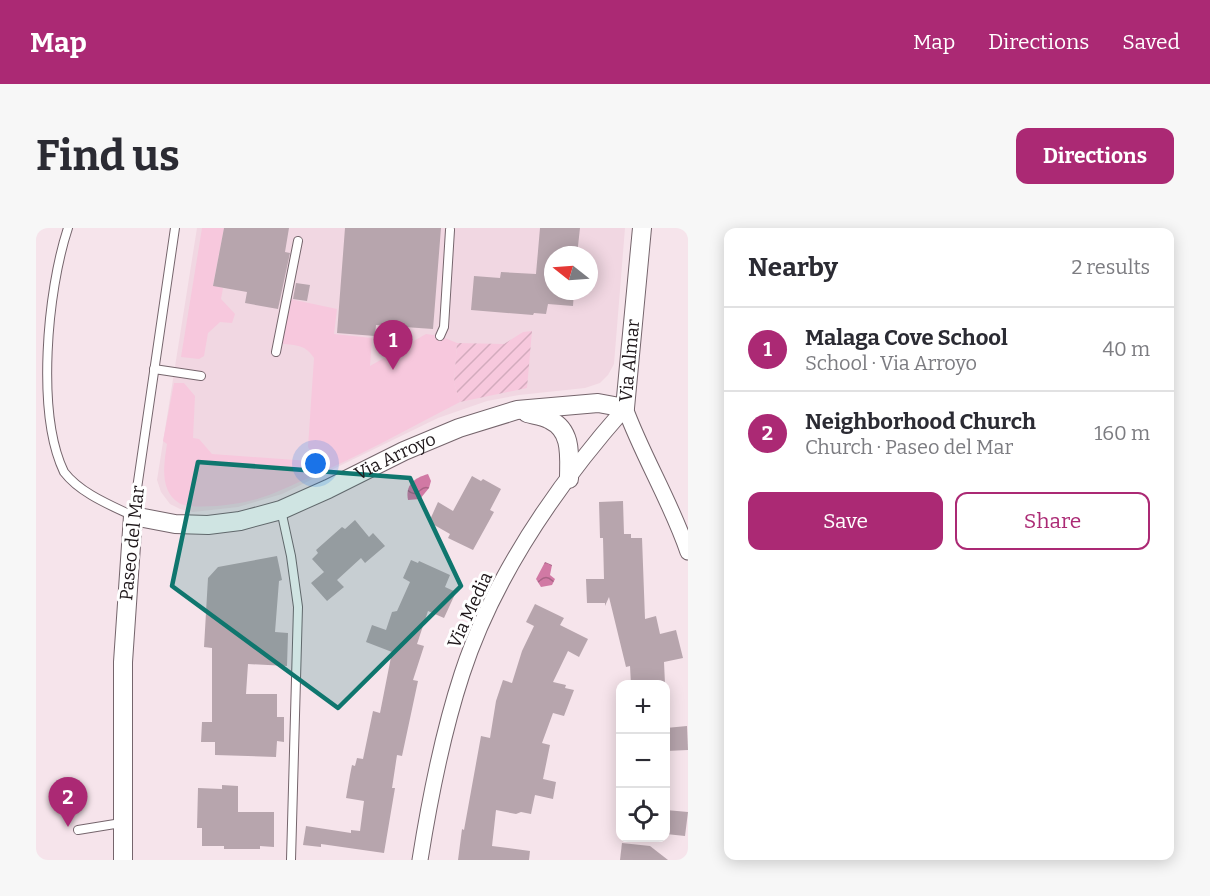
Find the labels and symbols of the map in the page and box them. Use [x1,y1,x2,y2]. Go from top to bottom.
north arrow [544,246,598,300]
street label: Via Almar [615,318,644,403]
pin: 1 [374,320,412,370]
street label: Via Arroyo [351,428,439,485]
your location [301,449,330,478]
street label: Paseo del Mar [115,484,149,602]
street label: Via Media [443,568,497,652]
pin: 2 [48,778,87,827]

